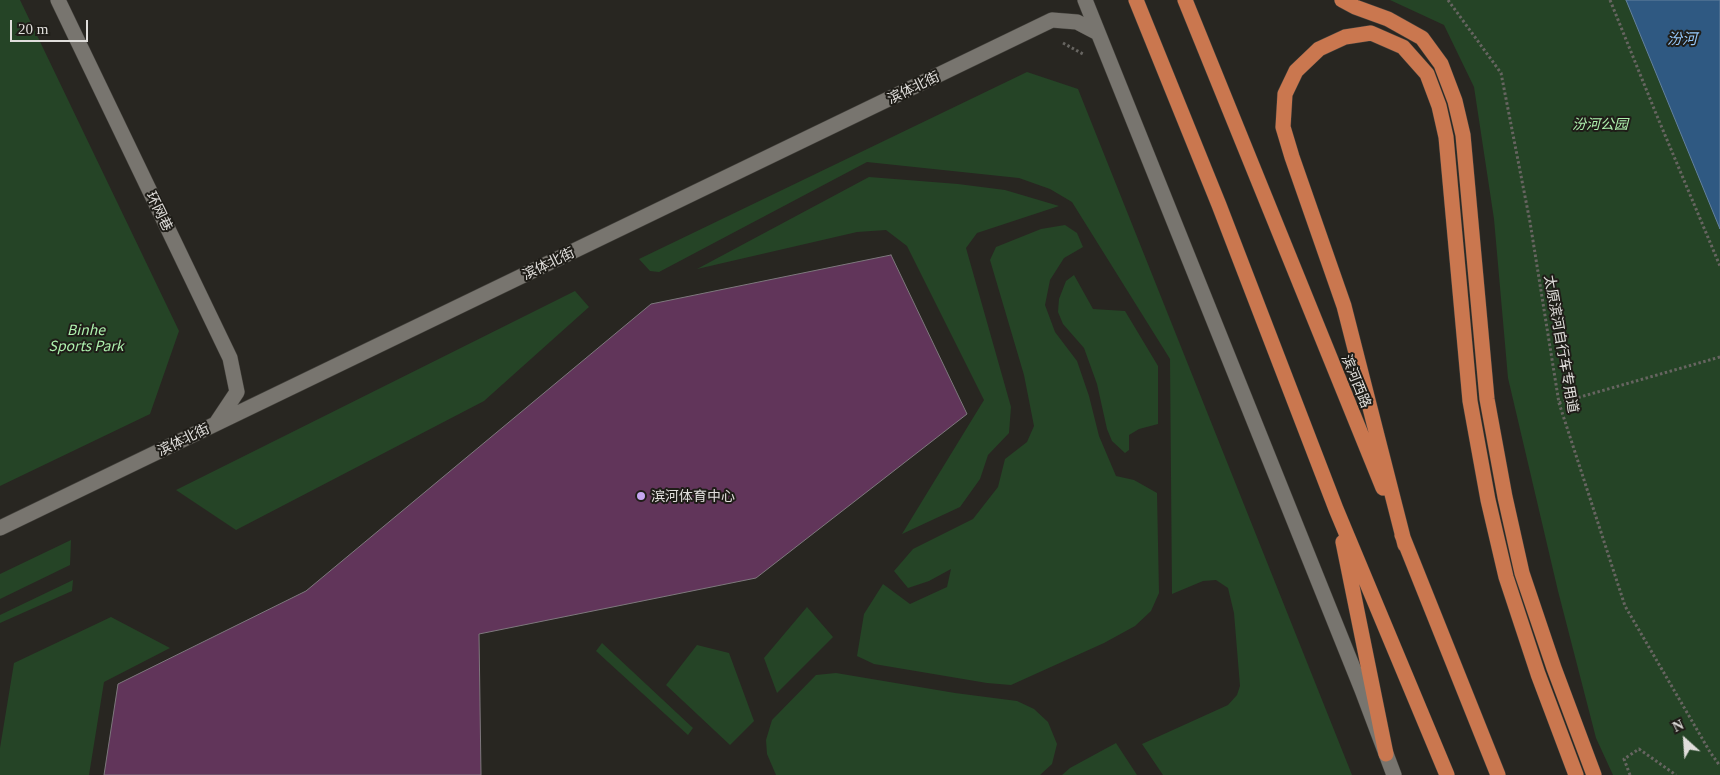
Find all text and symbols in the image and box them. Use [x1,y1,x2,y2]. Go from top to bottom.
scale bar [12,10,90,42]
text: 20 m [18,21,48,37]
water label: 汾河 [1667,29,1697,47]
street label: 滨体北街 [884,67,942,107]
park label: 汾河公园 [1572,116,1628,132]
street label: 环网巷 [143,188,177,234]
street label: 滨体北街 [519,243,577,283]
street label: 太原滨河自行车专用道 [1542,274,1582,414]
park label: Binhe Sports Park [49,322,123,354]
street label: 滨河西路 [1339,352,1375,410]
street label: 滨体北街 [154,419,212,459]
place label: 滨河体育中心 [651,488,735,504]
marker: 滨河体育中心 [635,490,647,502]
north arrow [1660,715,1710,765]
text: N [1670,717,1686,735]

